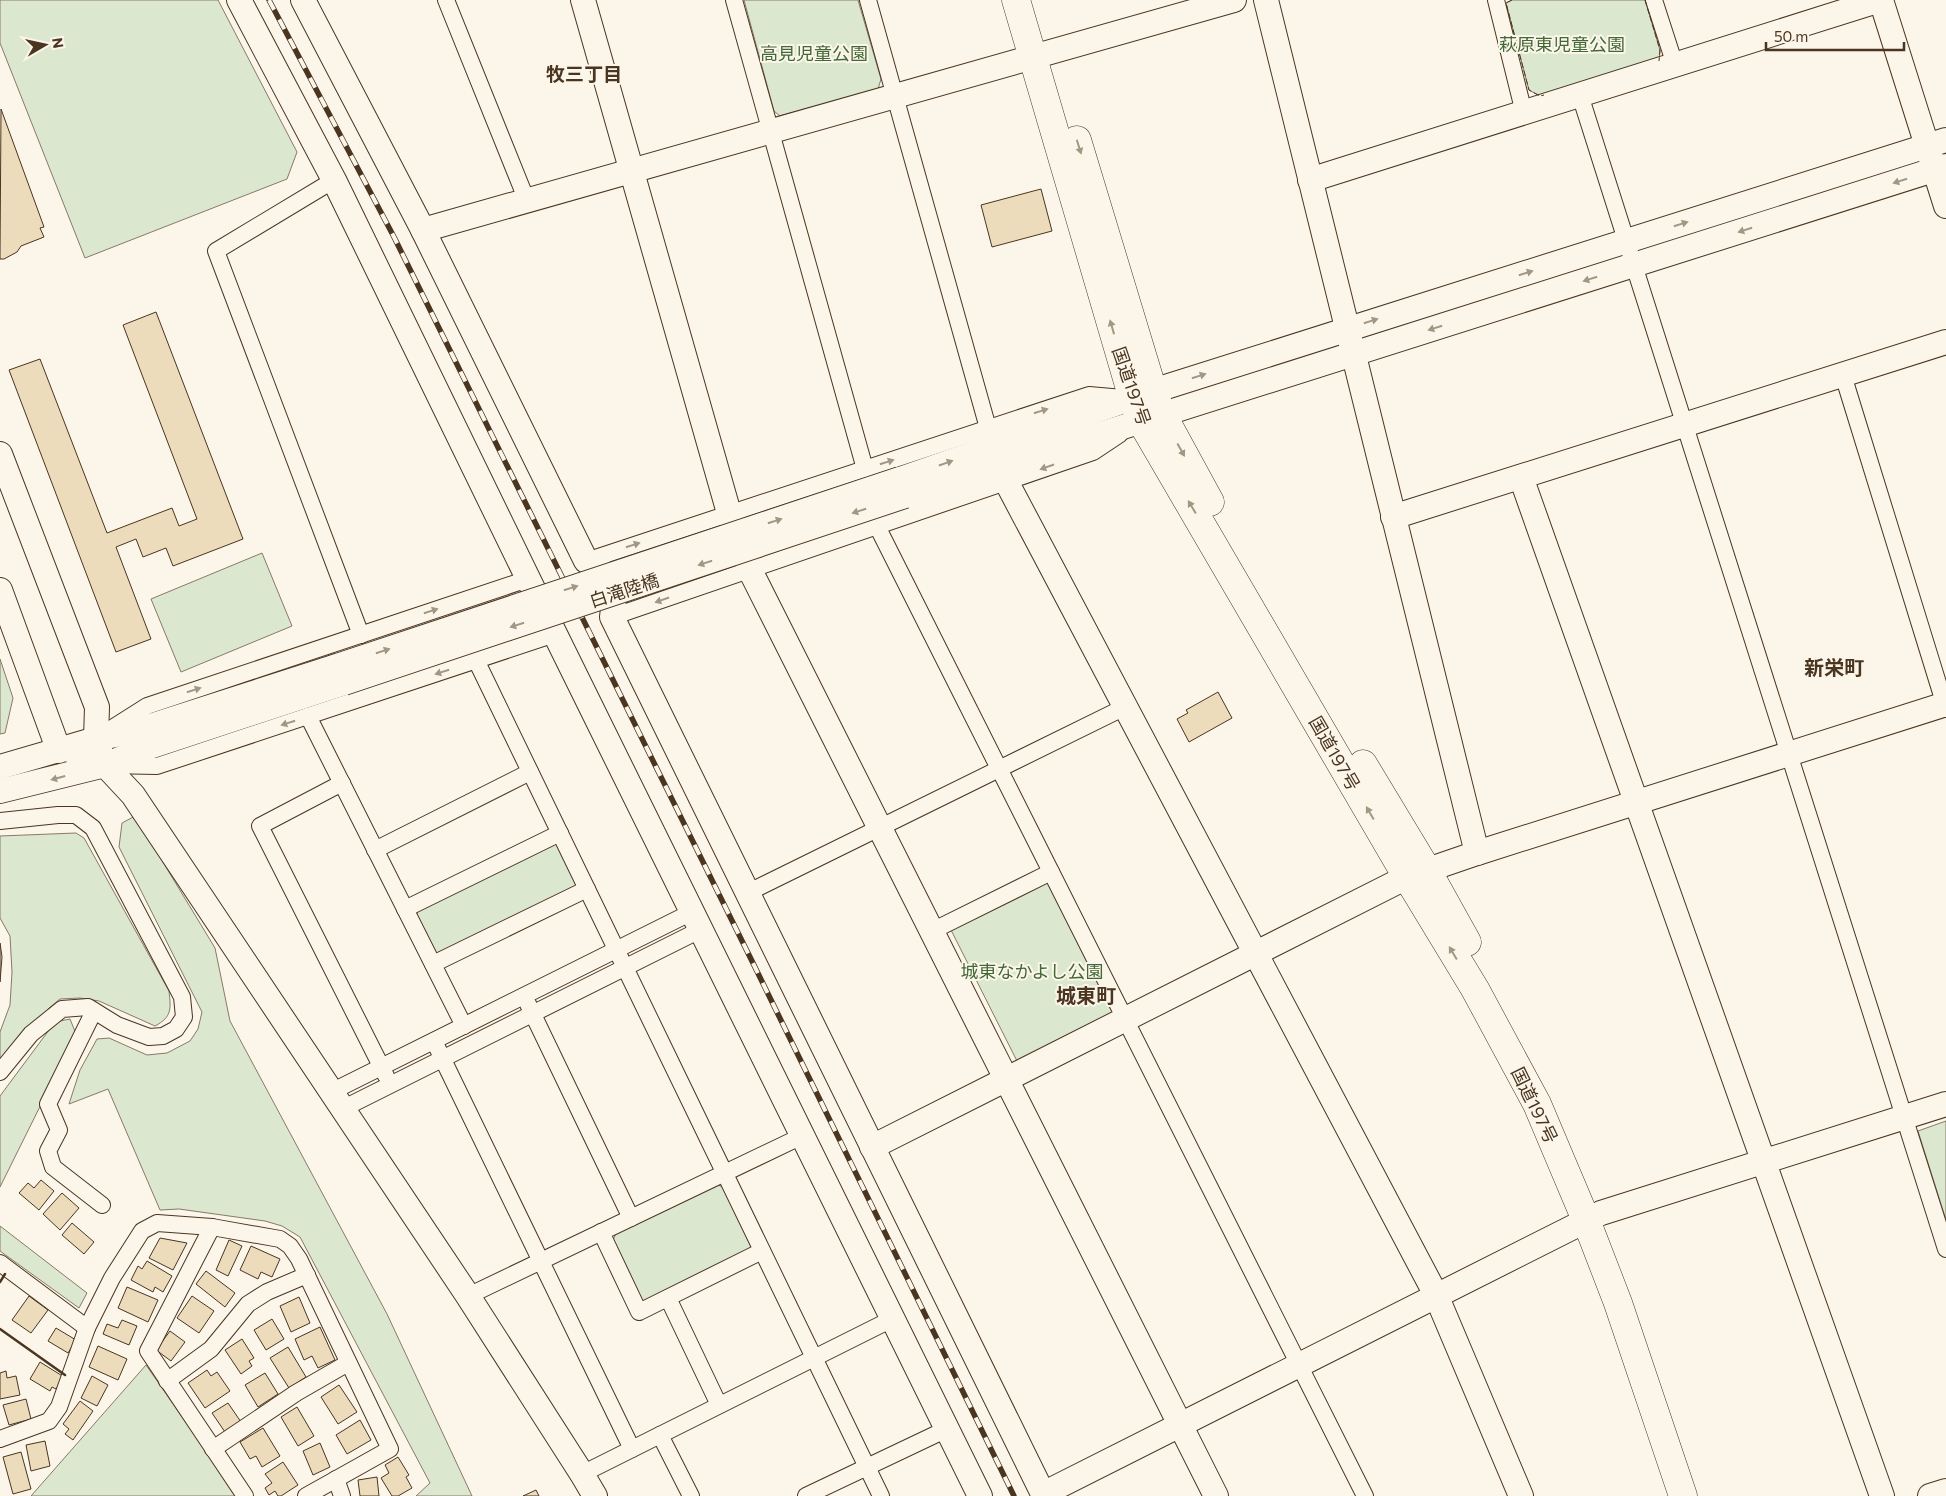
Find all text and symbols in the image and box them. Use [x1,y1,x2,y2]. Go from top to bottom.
north arrow [20,20,70,70]
scale bar [1766,20,1904,52]
text: 50 m [1774,27,1808,45]
park label: 萩原東児童公園 [1499,33,1625,55]
text: N [49,36,68,49]
park label: 高見児童公園 [760,42,868,64]
district label: 牧三丁目 [546,62,622,85]
one-way arrow [1075,140,1083,155]
one-way arrow [1892,178,1907,185]
one-way arrow [1673,220,1688,227]
one-way arrow [1737,227,1752,235]
one-way arrow [1518,268,1533,276]
one-way arrow [1582,276,1597,284]
one-way arrow [1363,317,1378,325]
one-way arrow [1107,320,1115,335]
one-way arrow [1427,325,1442,332]
street label: 国道197号 [1108,344,1156,428]
one-way arrow [1192,372,1207,380]
one-way arrow [1034,406,1049,414]
one-way arrow [1177,442,1185,457]
one-way arrow [879,457,894,465]
one-way arrow [939,459,954,467]
one-way arrow [1039,464,1054,472]
one-way arrow [1187,500,1196,513]
one-way arrow [851,508,866,516]
one-way arrow [767,516,782,524]
one-way arrow [625,541,640,549]
one-way arrow [697,559,712,567]
street label: 白滝陸橋 [586,568,662,612]
one-way arrow [563,584,578,592]
one-way arrow [654,597,669,604]
one-way arrow [424,607,439,615]
one-way arrow [510,622,525,629]
one-way arrow [376,646,391,654]
district label: 新栄町 [1804,655,1864,679]
one-way arrow [434,668,449,676]
one-way arrow [186,686,201,694]
street label: 国道197号 [1305,712,1365,794]
one-way arrow [280,720,295,727]
one-way arrow [50,774,65,782]
one-way arrow [1366,807,1375,820]
one-way arrow [1449,947,1458,960]
park label: 城東なかよし公園 [960,960,1104,982]
district label: 城東町 [1056,983,1116,1007]
street label: 国道197号 [1507,1063,1563,1147]

